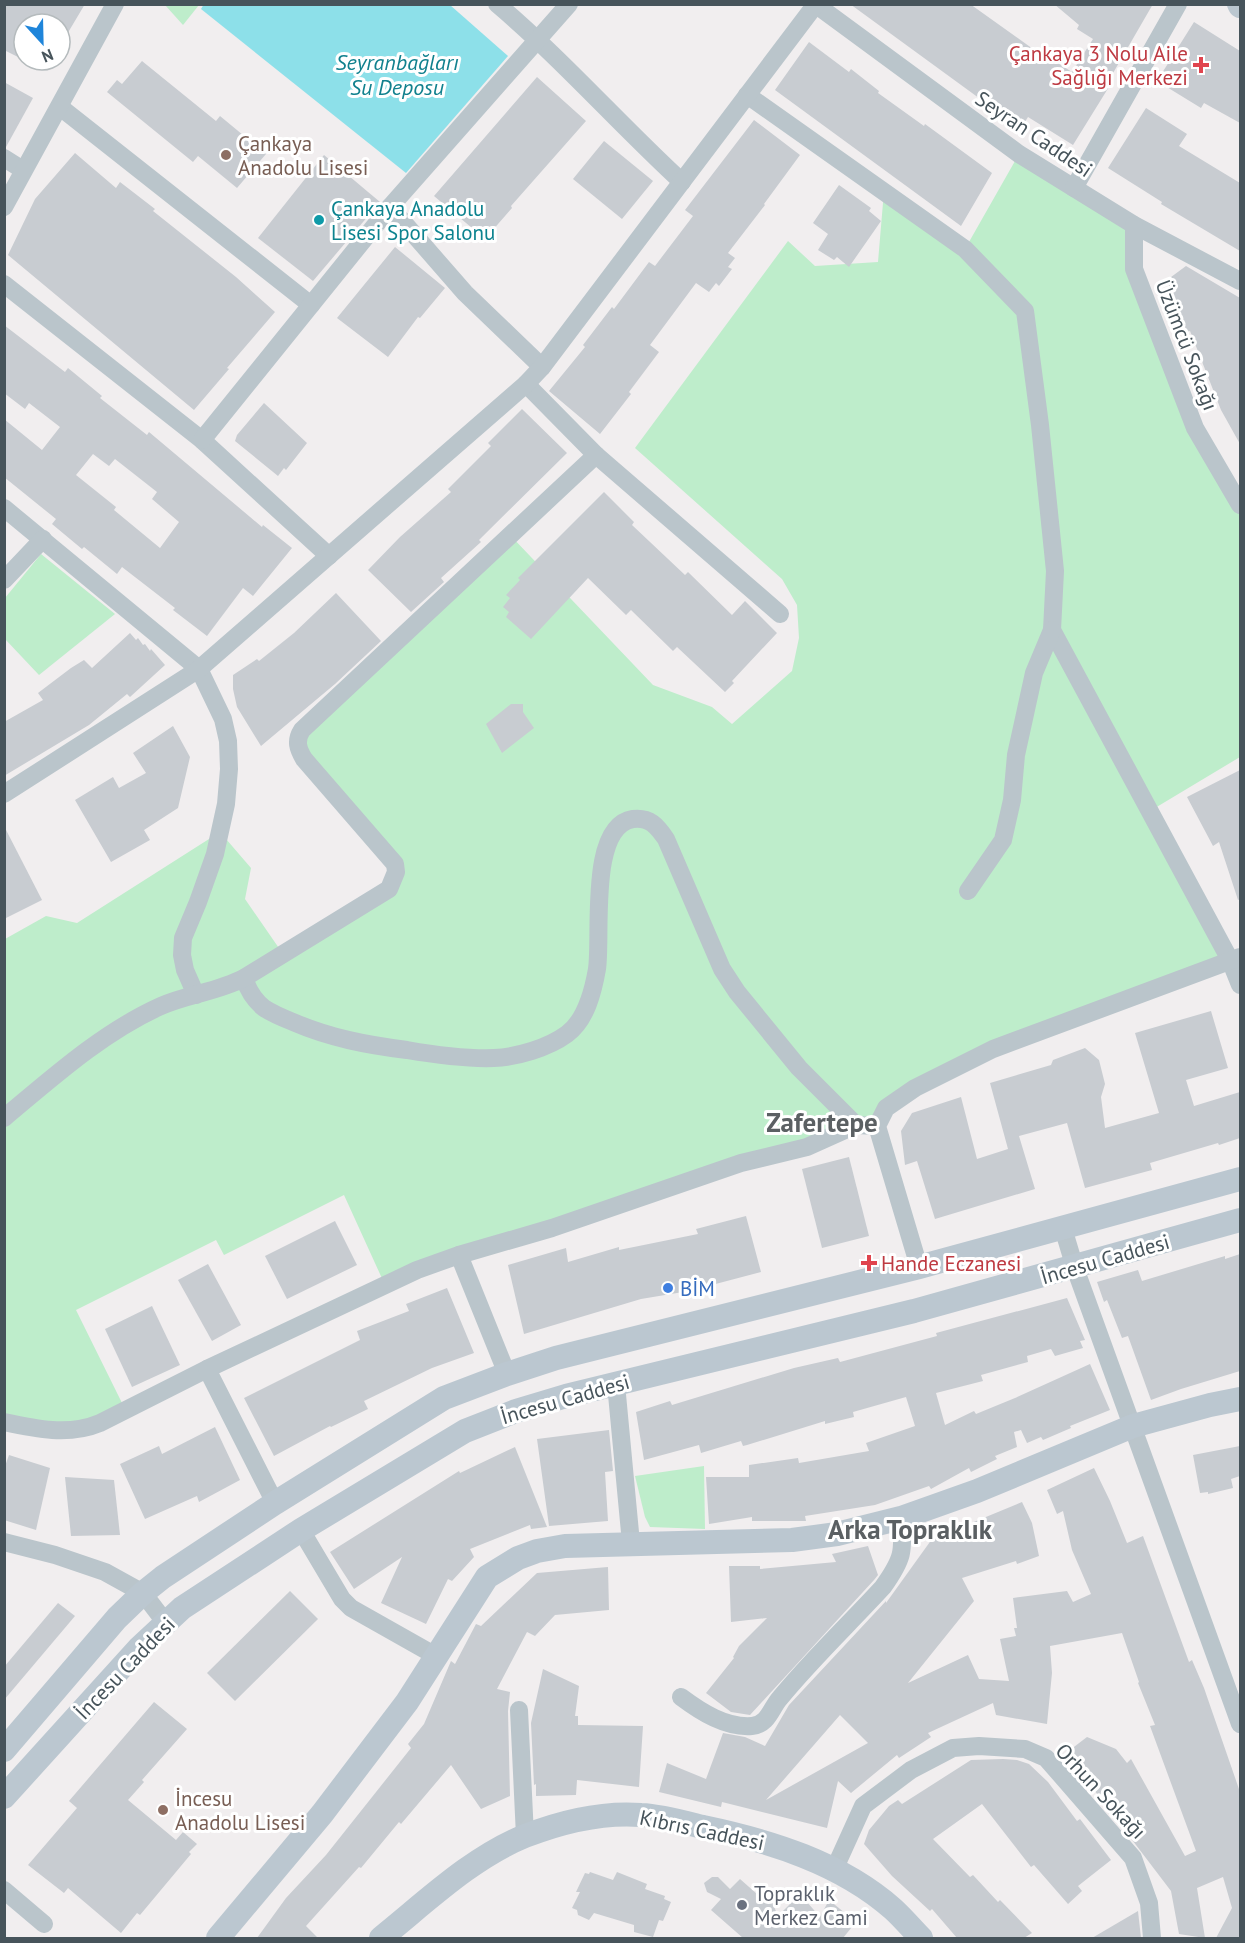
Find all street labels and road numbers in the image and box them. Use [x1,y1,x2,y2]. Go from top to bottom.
street label: Seyran Caddesi [970,85,1098,183]
street label: Üzümcü Sokağı [1150,276,1224,414]
street label: İncesu Caddesi [1037,1228,1173,1290]
street label: İncesu Caddesi [497,1368,633,1430]
street label: İncesu Caddesi [69,1611,181,1725]
street label: Orhun Sokağı [1050,1737,1152,1845]
street label: Kıbrıs Caddesi [637,1804,767,1856]

